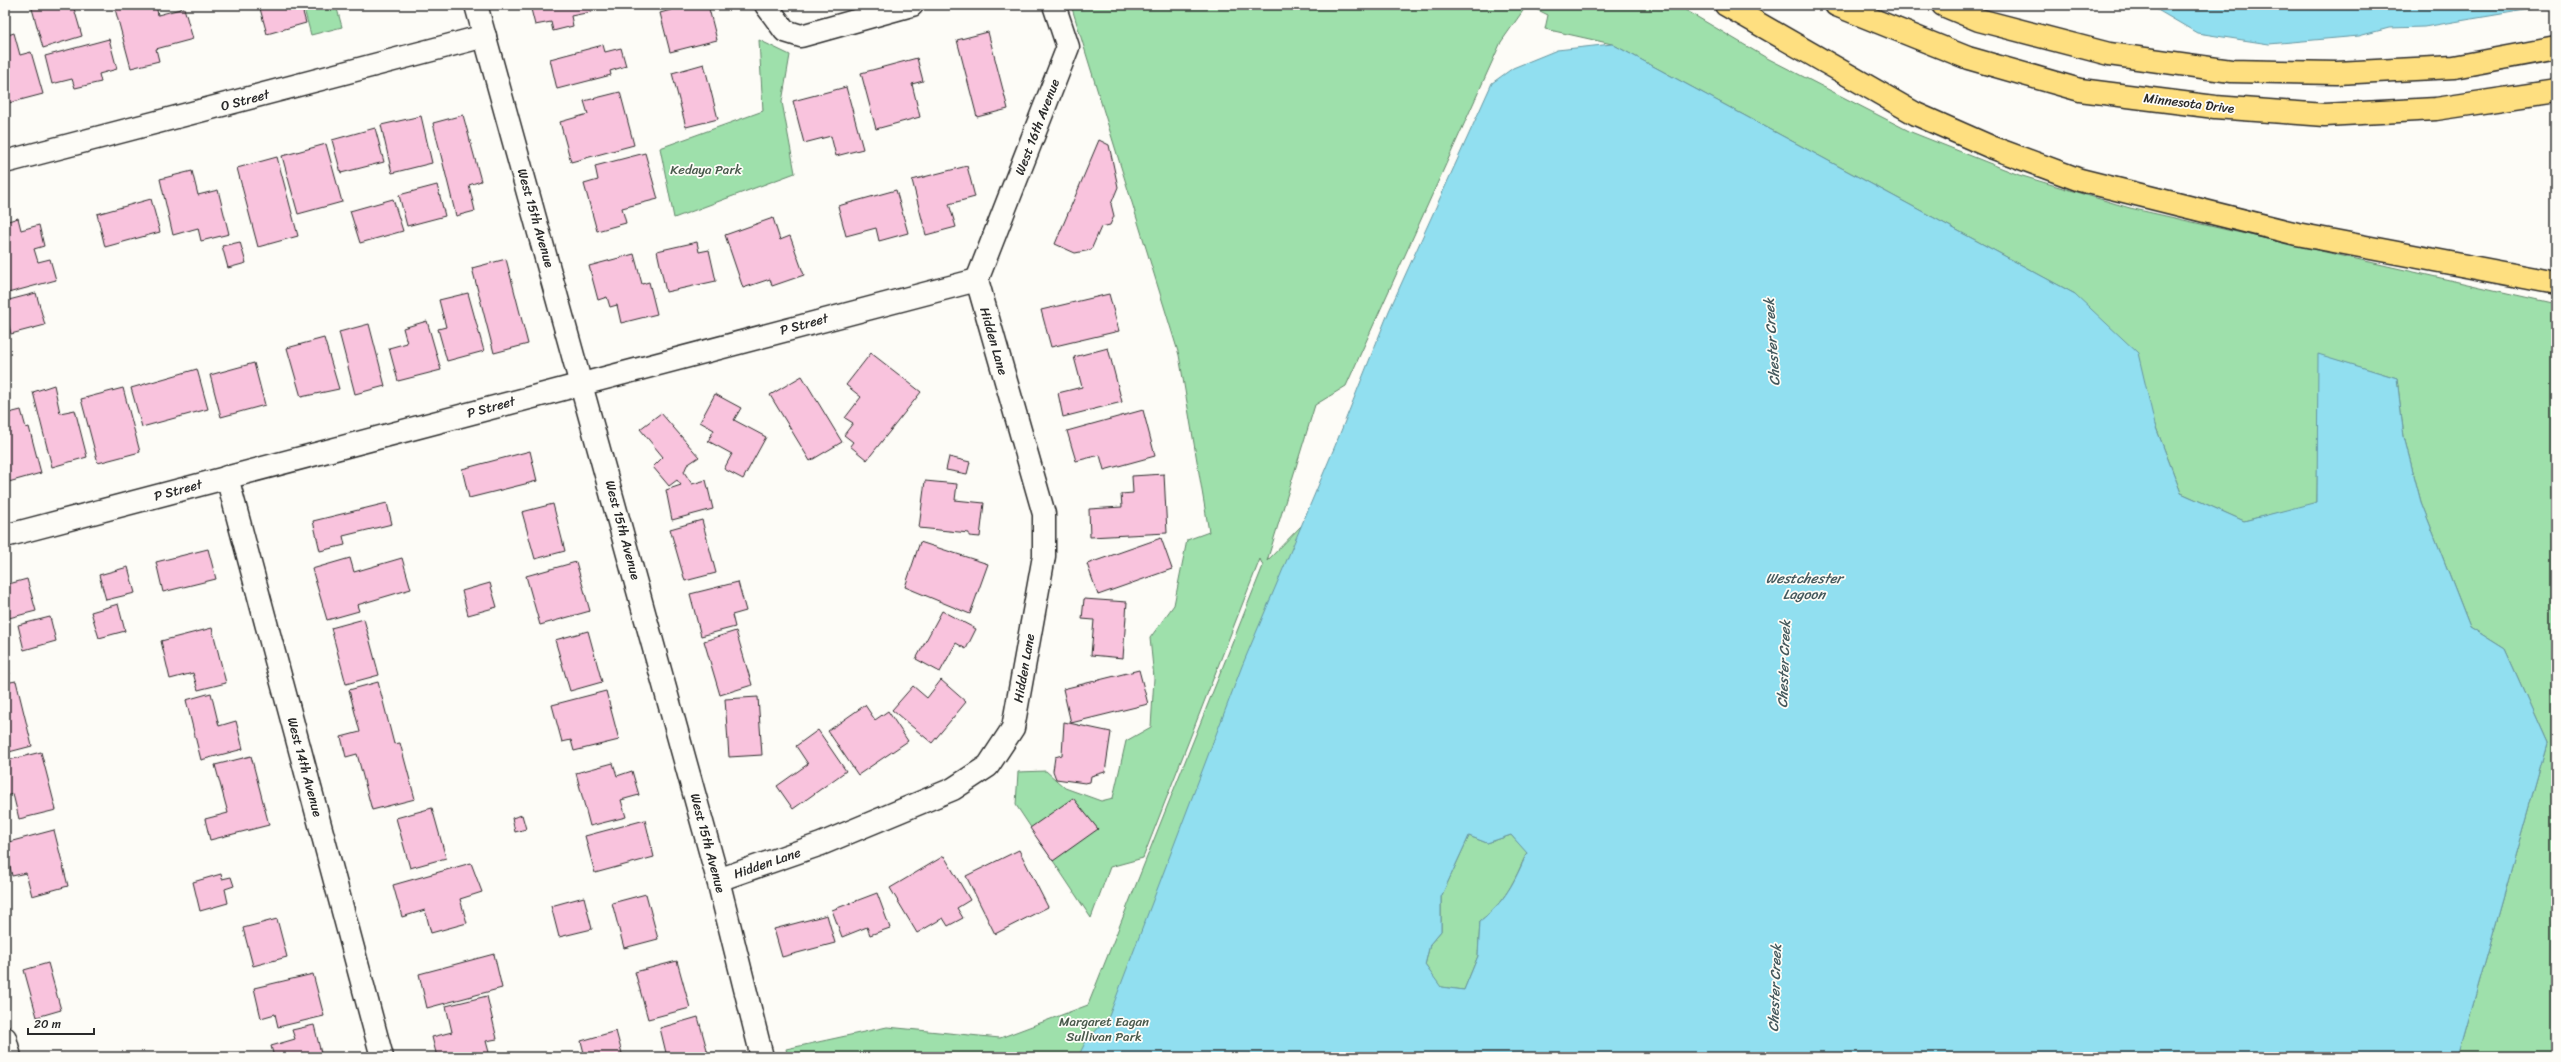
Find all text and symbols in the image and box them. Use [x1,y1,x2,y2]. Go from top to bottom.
street label: West 16th Avenue [1008,75,1066,179]
street label: O Street [218,82,273,118]
street label: Minnesota Drive [2142,86,2236,120]
park label: Kedaya Park [670,158,742,181]
street label: West 15th Avenue [511,166,561,270]
water label: Chester Creek [1756,296,1788,387]
street label: Hidden Lane [973,304,1015,378]
street label: P Street [777,306,831,341]
street label: P Street [464,389,518,424]
street label: P Street [151,472,205,507]
street label: West 15th Avenue [599,478,647,582]
water label: Westchester Lagoon [1766,566,1846,607]
water label: Chester Creek [1770,618,1798,708]
street label: Hidden Lane [1007,631,1041,704]
street label: West 14th Avenue [281,715,329,819]
street label: West 15th Avenue [684,791,732,895]
street label: Hidden Lane [730,841,804,885]
water label: Chester Creek [1761,942,1789,1032]
scale bar [28,1010,94,1036]
park label: Margaret Eagan Sullivan Park [1059,1010,1149,1048]
text: 20 m [34,1013,61,1035]

